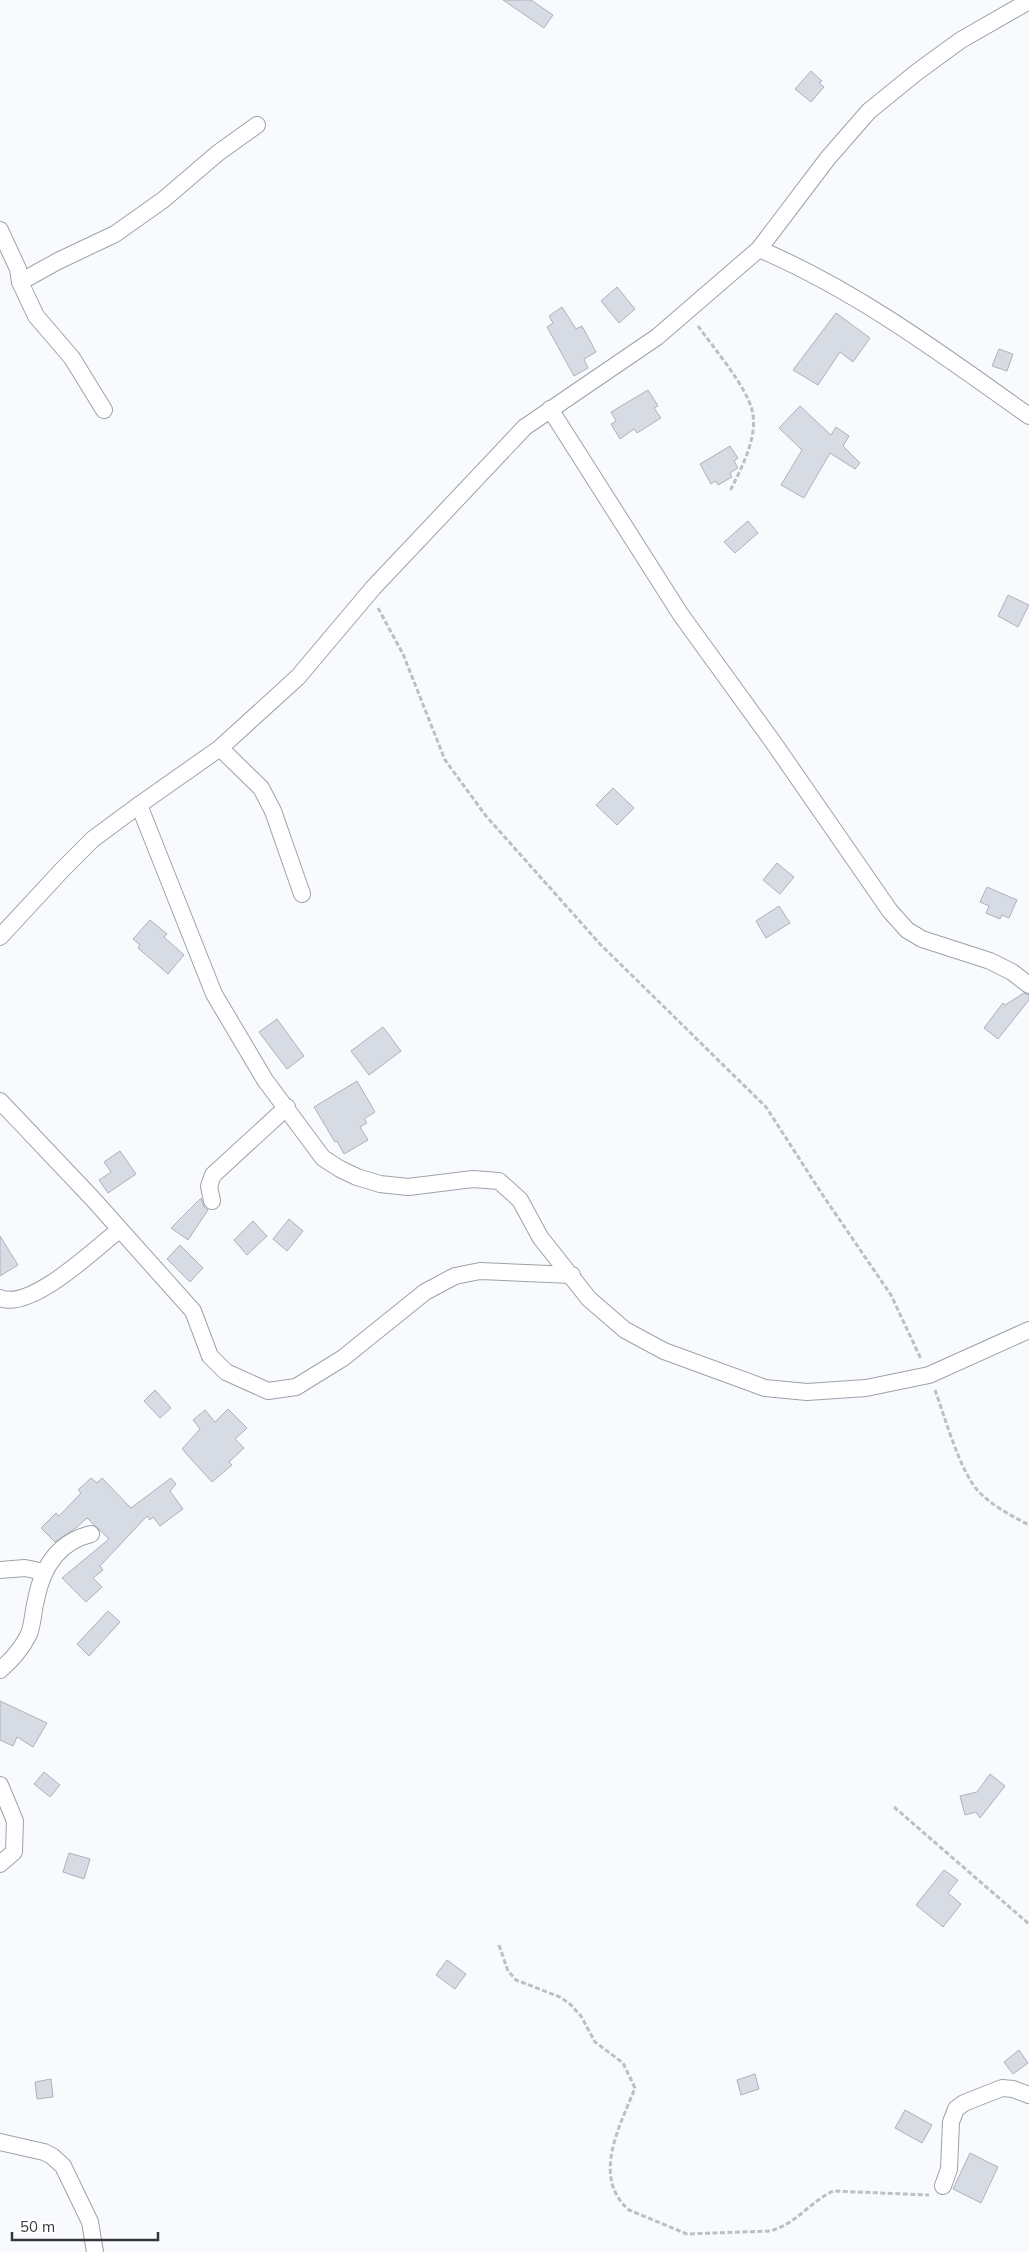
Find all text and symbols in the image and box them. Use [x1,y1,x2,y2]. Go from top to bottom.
scale bar [12,2210,159,2242]
text: 50 m [20,2217,55,2236]

